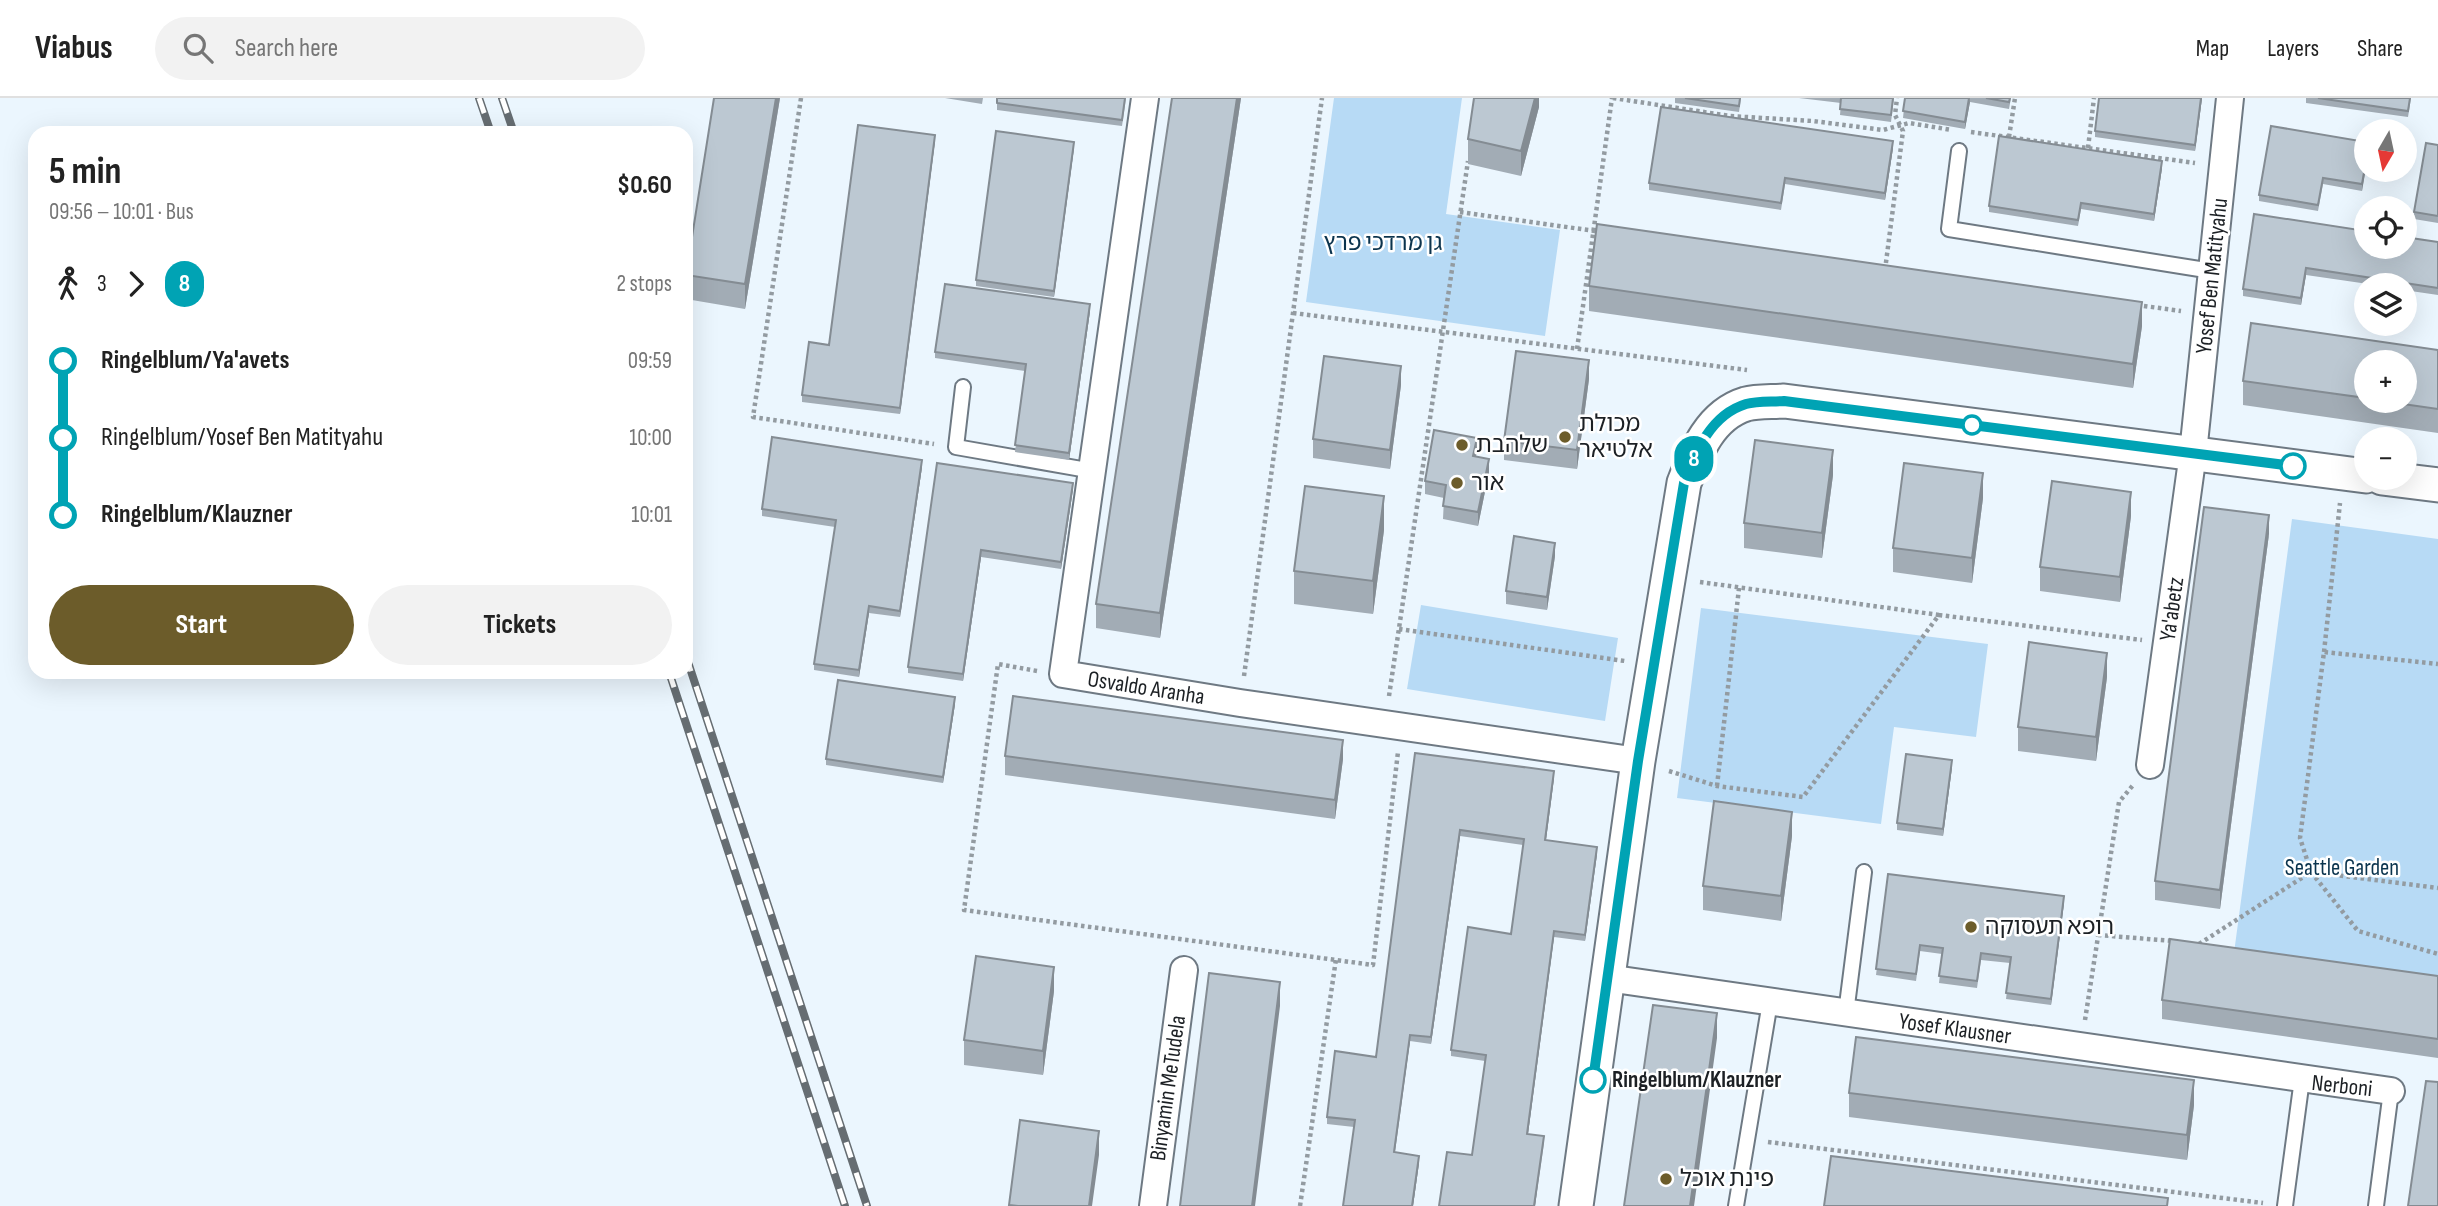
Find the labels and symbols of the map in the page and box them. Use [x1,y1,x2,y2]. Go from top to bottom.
north arrow [2354,119,2417,182]
street label: Yosef Ben Matityahu [2190,197,2234,355]
park label: גן מרדכי פרץ [1324,229,1443,257]
place label: מכולת אלטיאר [1579,410,1653,464]
unlabelled marker [1962,415,1982,435]
marker: מכולת אלטיאר [1557,429,1573,445]
place label: שלהבת [1476,431,1548,459]
line badge: 8 [1671,436,1717,482]
marker: שלהבת [1454,437,1470,453]
unlabelled marker [2280,453,2306,479]
place label: אור [1471,469,1504,497]
marker: אור [1449,475,1465,491]
street label: Ya'abetz [2154,575,2190,643]
street label: Osvaldo Aranha [1086,665,1206,711]
park label: Seattle Garden [2285,854,2399,882]
place label: רופא תעסוקה [1985,913,2114,941]
marker: רופא תעסוקה [1963,919,1979,935]
street label: Yosef Klausner [1897,1007,2013,1051]
street label: Binyamin MeTudela [1144,1014,1192,1162]
place label: Ringelblum/Klauzner [1612,1066,1781,1094]
marker: Ringelblum/Klauzner [1580,1067,1606,1093]
street label: Nerboni [2310,1069,2374,1103]
place label: פינת אוכל [1680,1165,1774,1193]
marker: פינת אוכל [1658,1171,1674,1187]

